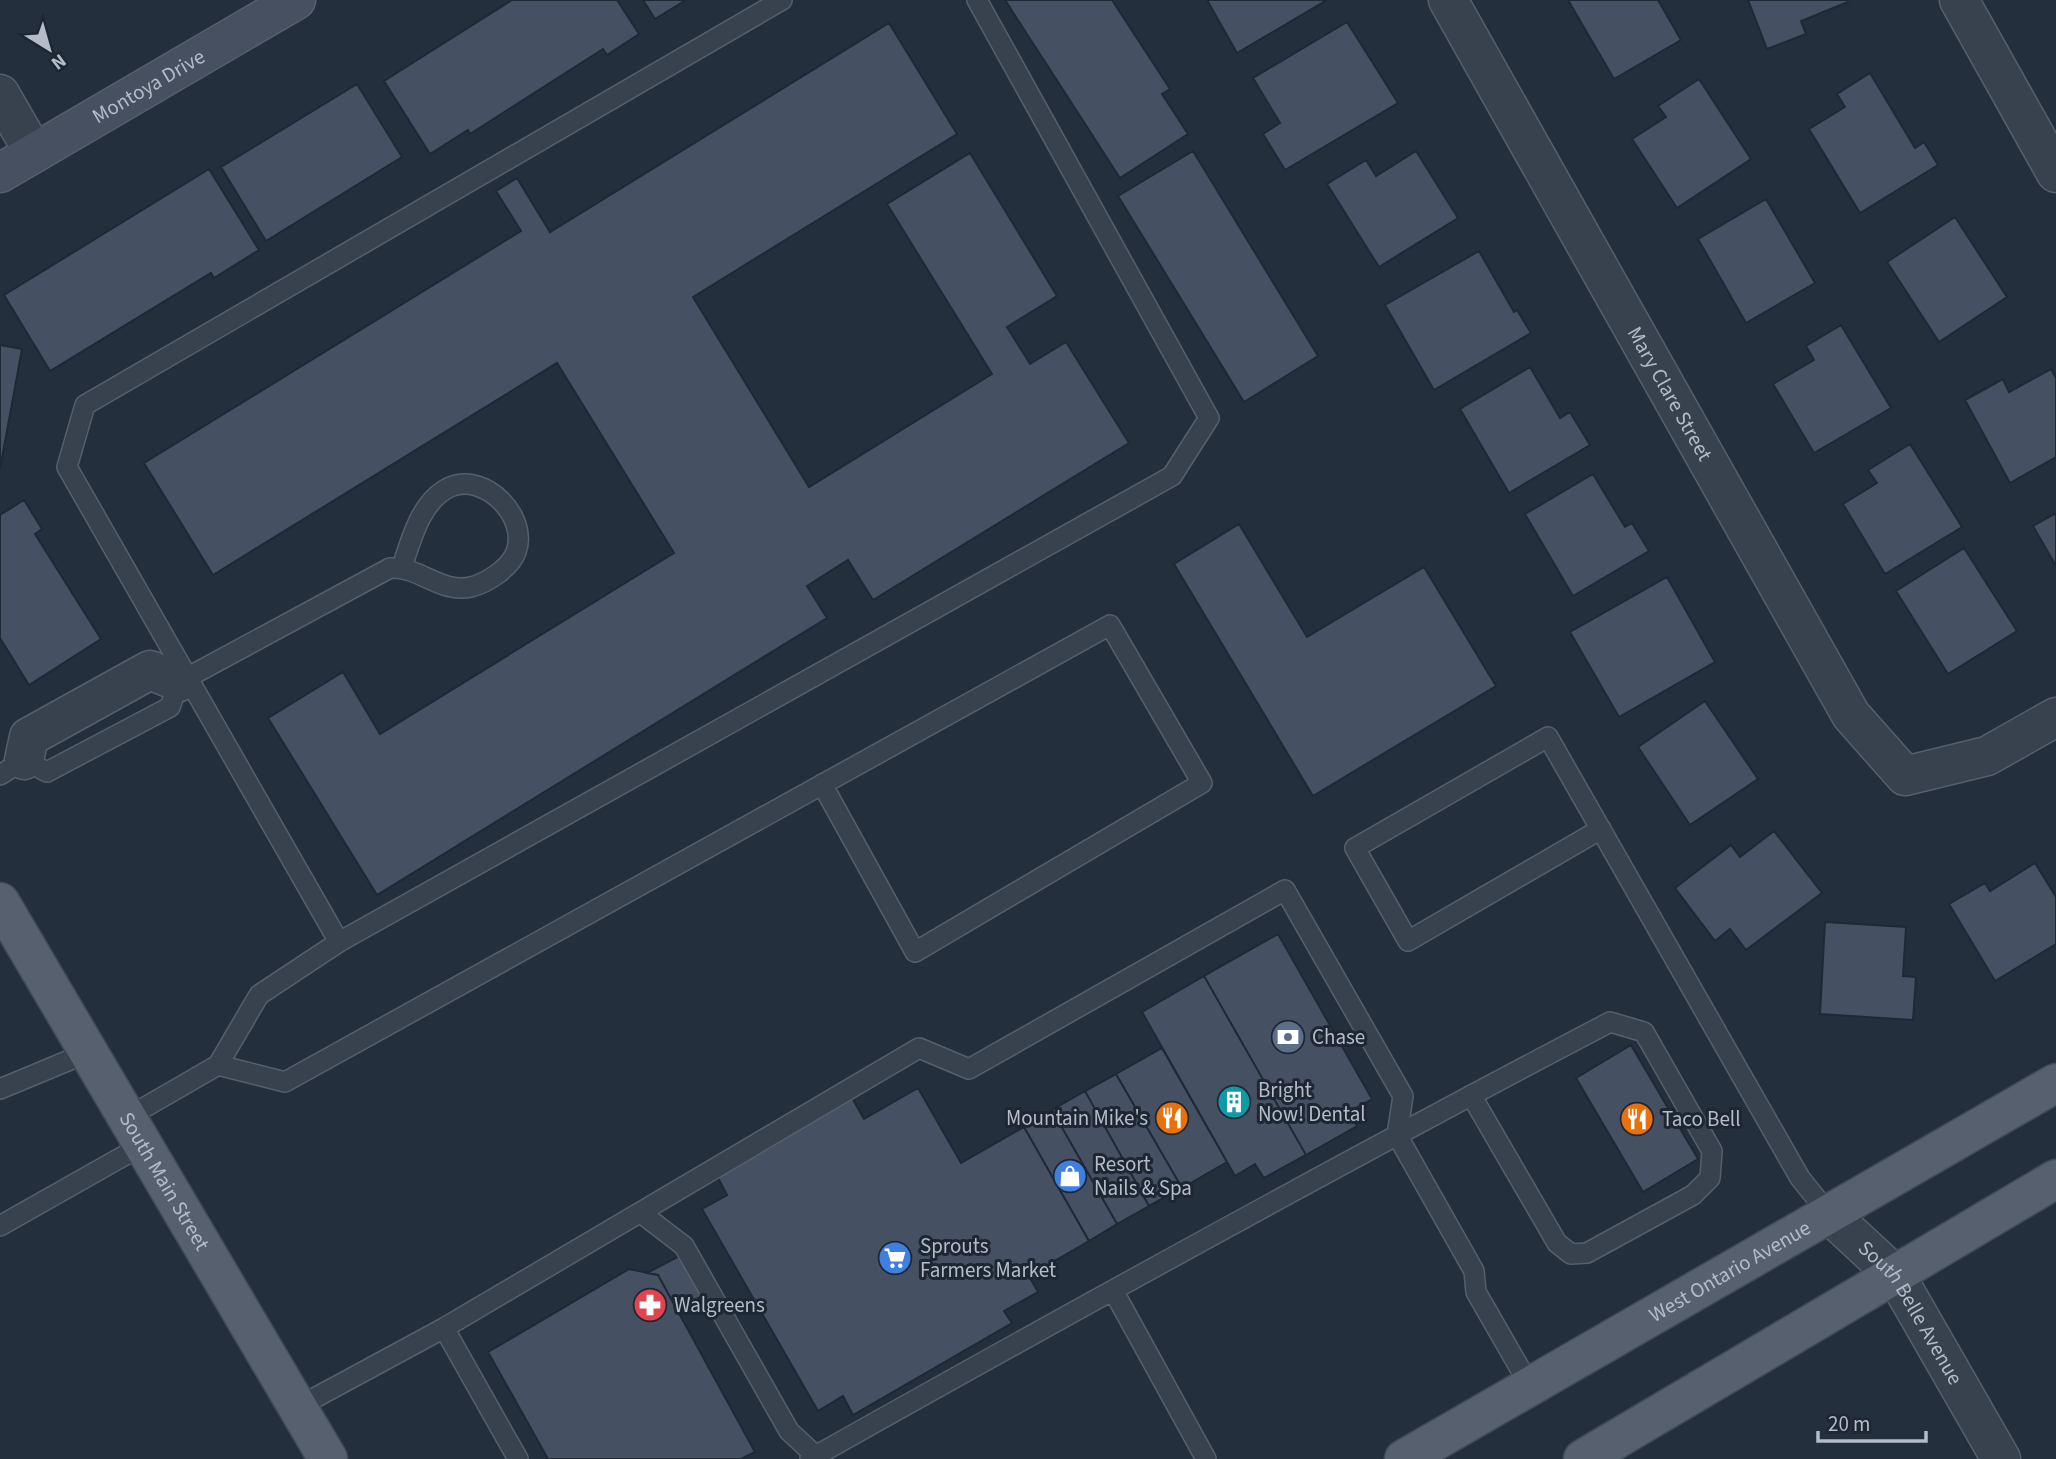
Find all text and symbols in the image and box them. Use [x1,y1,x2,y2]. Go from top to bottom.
north arrow [14,14,84,84]
street label: Montoya Drive [87,41,210,131]
text: N [45,47,72,76]
street label: Mary Clare Street [1620,321,1720,466]
bank icon: Chase [1269,1018,1307,1056]
place label: Chase [1312,1022,1365,1052]
place label: Bright Now! Dental [1258,1075,1366,1129]
building icon: Bright Now! Dental [1215,1083,1253,1121]
restaurant icon: Mountain Mike's [1153,1099,1191,1137]
restaurant icon: Taco Bell [1618,1100,1656,1138]
place label: Mountain Mike's [1006,1103,1148,1133]
place label: Taco Bell [1662,1104,1741,1134]
street label: South Main Street [112,1106,217,1256]
place label: Resort Nails & Spa [1094,1149,1192,1203]
shop icon: Resort Nails & Spa [1051,1157,1089,1195]
street label: West Ontario Avenue [1643,1213,1816,1330]
place label: Sprouts Farmers Market [920,1231,1056,1285]
street label: South Belle Avenue [1852,1233,1970,1390]
supermarket icon: Sprouts Farmers Market [876,1239,914,1277]
pharmacy icon: Walgreens [631,1286,669,1324]
place label: Walgreens [674,1290,765,1320]
scale bar [1818,1400,1926,1444]
text: 20 m [1828,1409,1870,1439]

